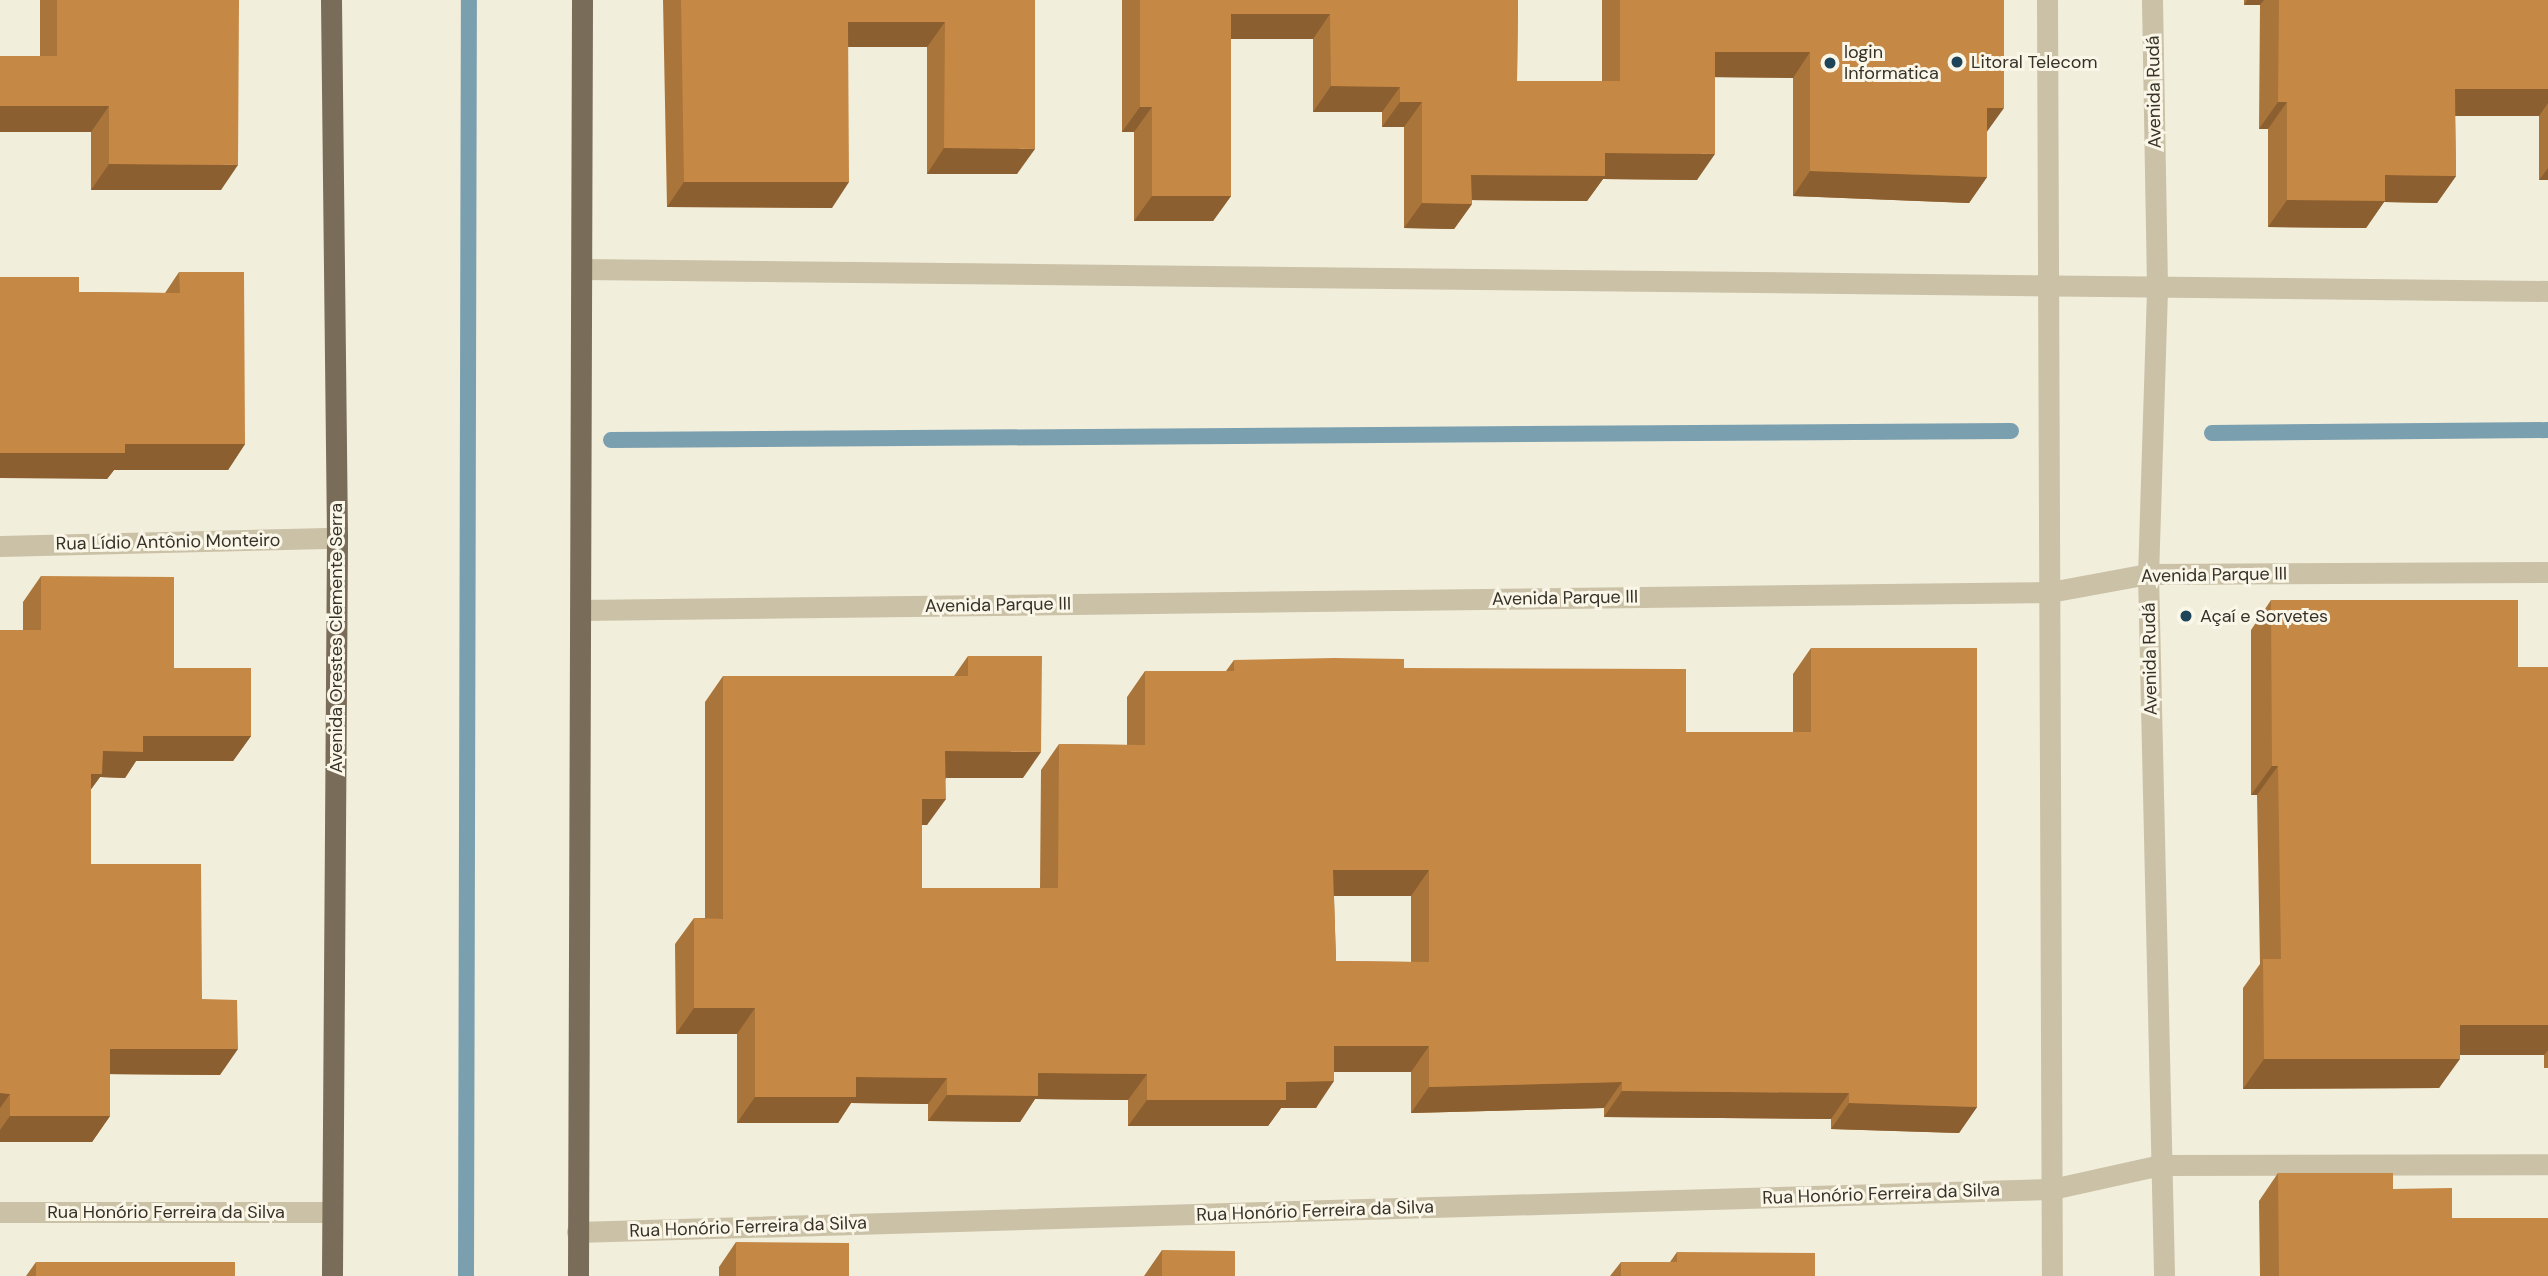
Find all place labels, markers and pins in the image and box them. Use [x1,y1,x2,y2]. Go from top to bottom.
place label: login Informatica [1844,42,1939,84]
place label: Litoral Telecom [1971,51,2097,73]
marker: Litoral Telecom [1949,54,1965,70]
marker: login Informatica [1822,55,1838,71]
place label: Açaí e Sorvetes [2200,605,2328,627]
marker: Açaí e Sorvetes [2178,608,2194,624]

